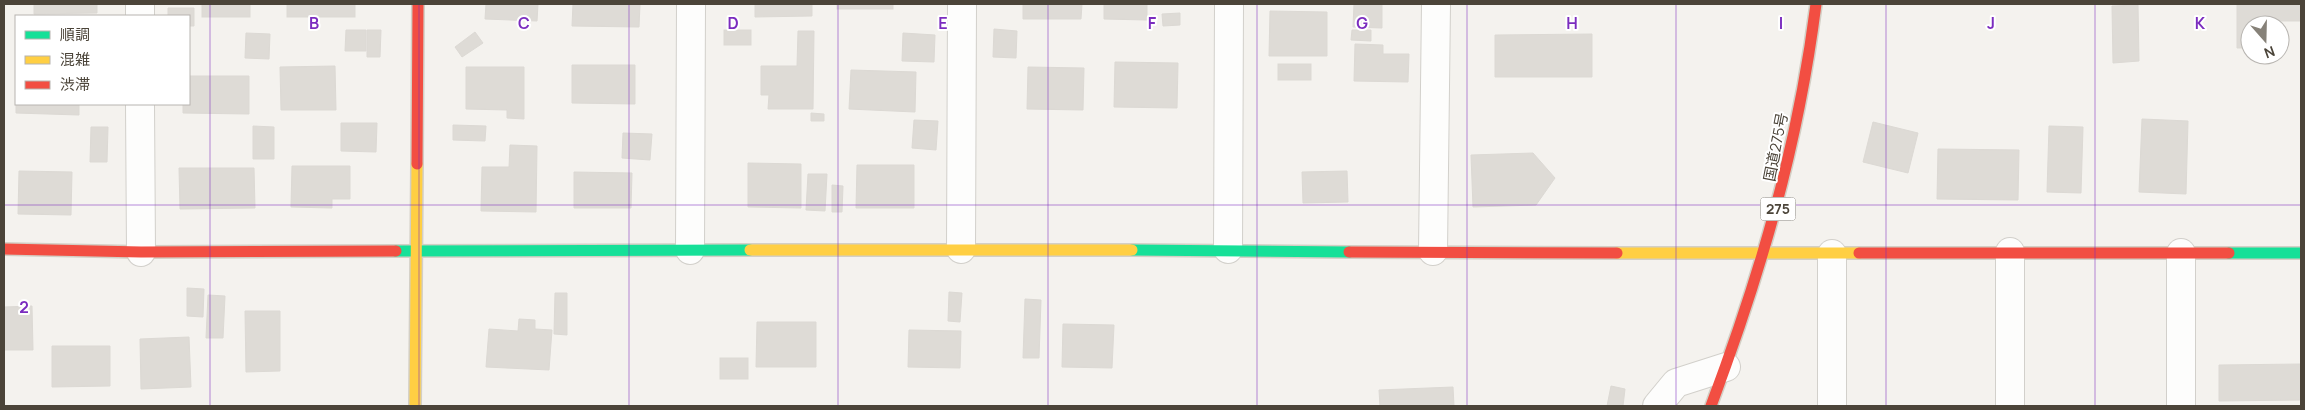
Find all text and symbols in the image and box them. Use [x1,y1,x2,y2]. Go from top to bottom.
text: B [309,12,319,34]
text: C [518,12,530,34]
text: D [727,12,739,34]
text: E [938,12,948,34]
text: F [1148,12,1157,34]
text: G [1356,12,1368,34]
text: H [1566,12,1578,34]
text: I [1779,12,1783,34]
text: J [1987,12,1995,34]
text: K [2195,12,2206,34]
legend [15,15,190,105]
north arrow [2240,15,2290,65]
text: 順調 [60,24,90,45]
text: N [2262,42,2278,63]
text: 混雑 [60,49,90,70]
text: 渋滞 [60,74,90,95]
street label: 国道275号 [1759,111,1792,183]
road number: 275 [1760,198,1796,220]
text: 2 [19,296,29,318]

